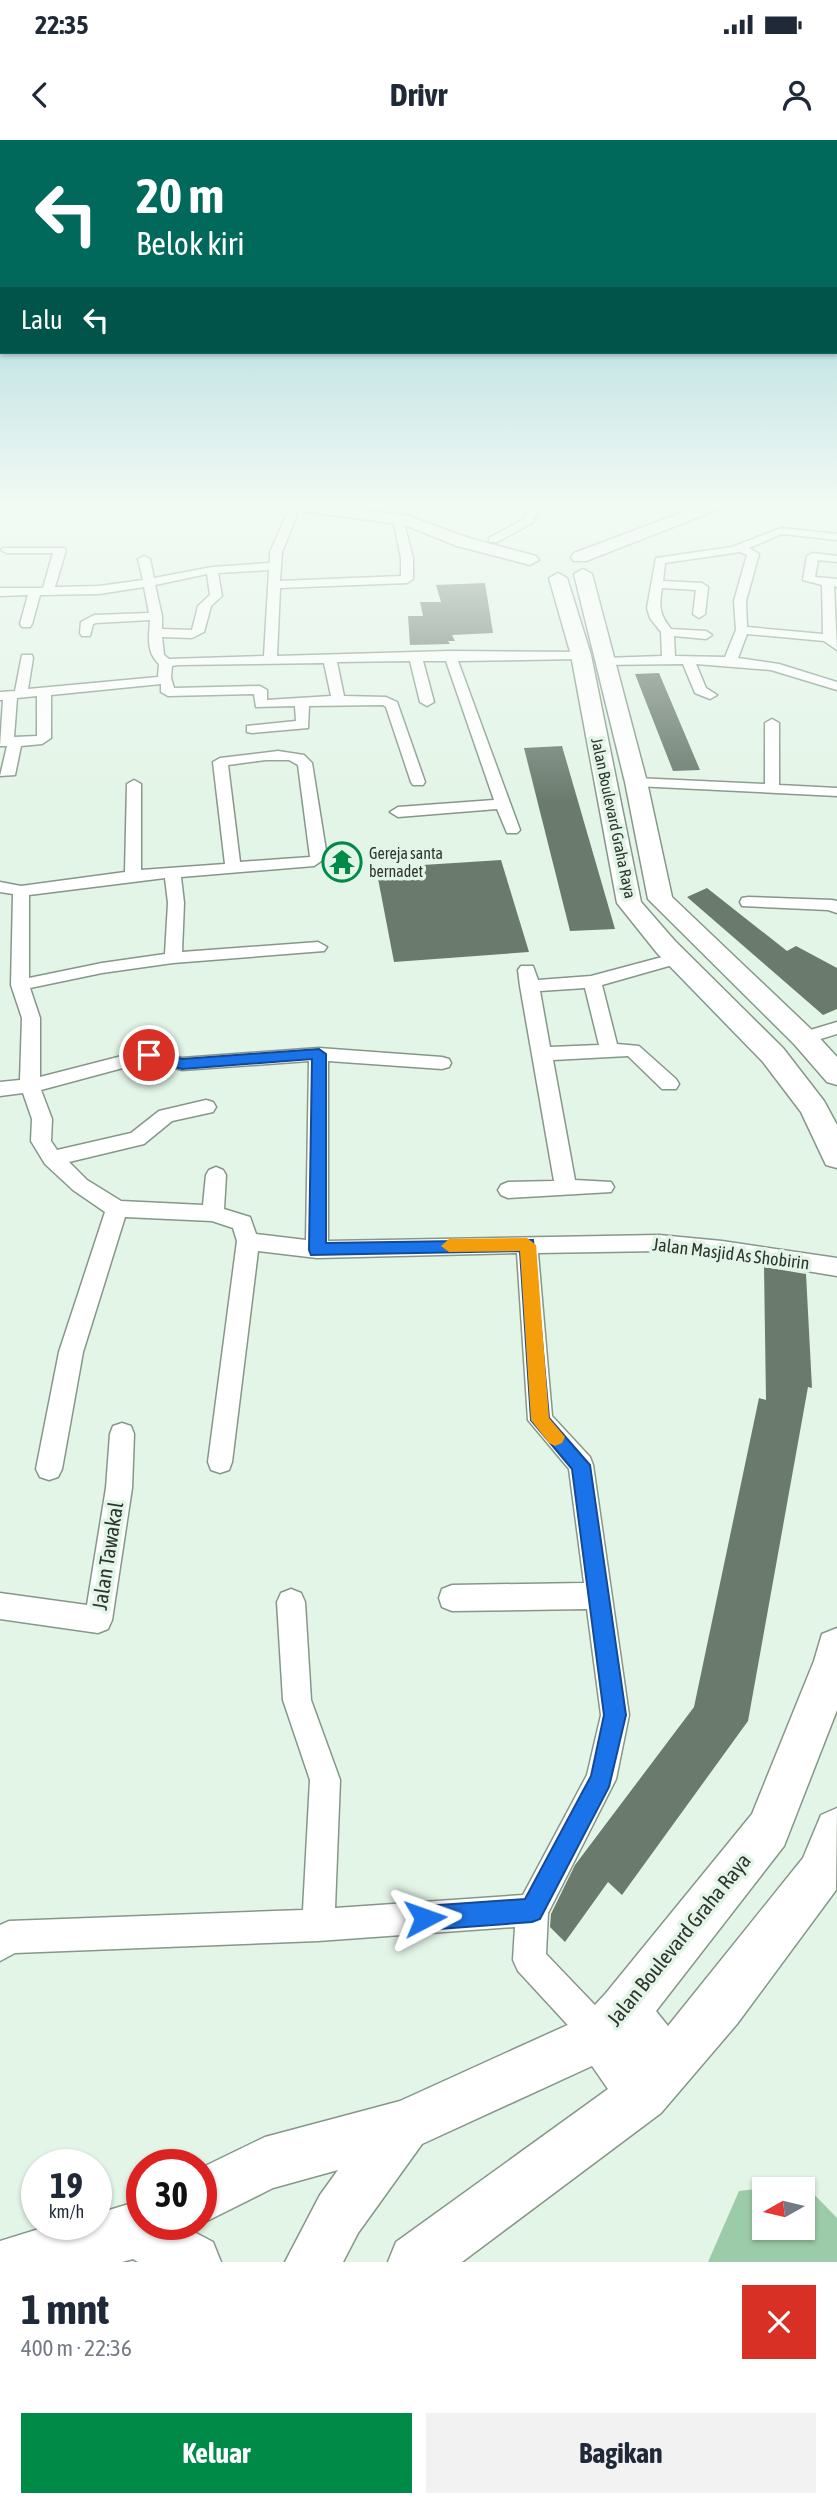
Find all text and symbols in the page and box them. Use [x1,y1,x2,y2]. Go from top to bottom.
text: 22:35 [35,10,89,40]
icon: back [21,76,59,114]
text: Drivr [390,76,447,113]
icon: person [778,76,816,114]
text: 20 m [136,167,224,223]
icon: left [21,168,112,259]
text: Belok kiri [136,225,245,262]
icon: left [77,301,115,339]
text: Lalu [21,305,63,335]
street label: Jalan Boulevard Graha Raya [587,736,640,900]
temple icon: Gereja santa bernadet [321,841,363,883]
place label: Gereja santa bernadet [369,844,443,880]
pin [119,1025,179,1085]
icon: arrive [130,1036,168,1074]
street label: Jalan Masjid As Shobirin [651,1233,811,1274]
street label: Jalan Tawakal [87,1500,127,1612]
street label: Jalan Boulevard Graha Raya [601,1848,755,2030]
position arrow [388,1881,462,1955]
speed limit sign: 30 [126,2149,217,2240]
text: 19 [50,2165,83,2205]
north arrow [752,2177,816,2240]
map controls [752,2177,815,2240]
text: km/h [49,2201,84,2222]
text: 1 mnt [21,2285,109,2333]
button: close [742,2285,816,2359]
text: 400 m · 22:36 [21,2335,132,2361]
button: Keluar [21,2413,412,2493]
button: Bagikan [426,2413,816,2493]

